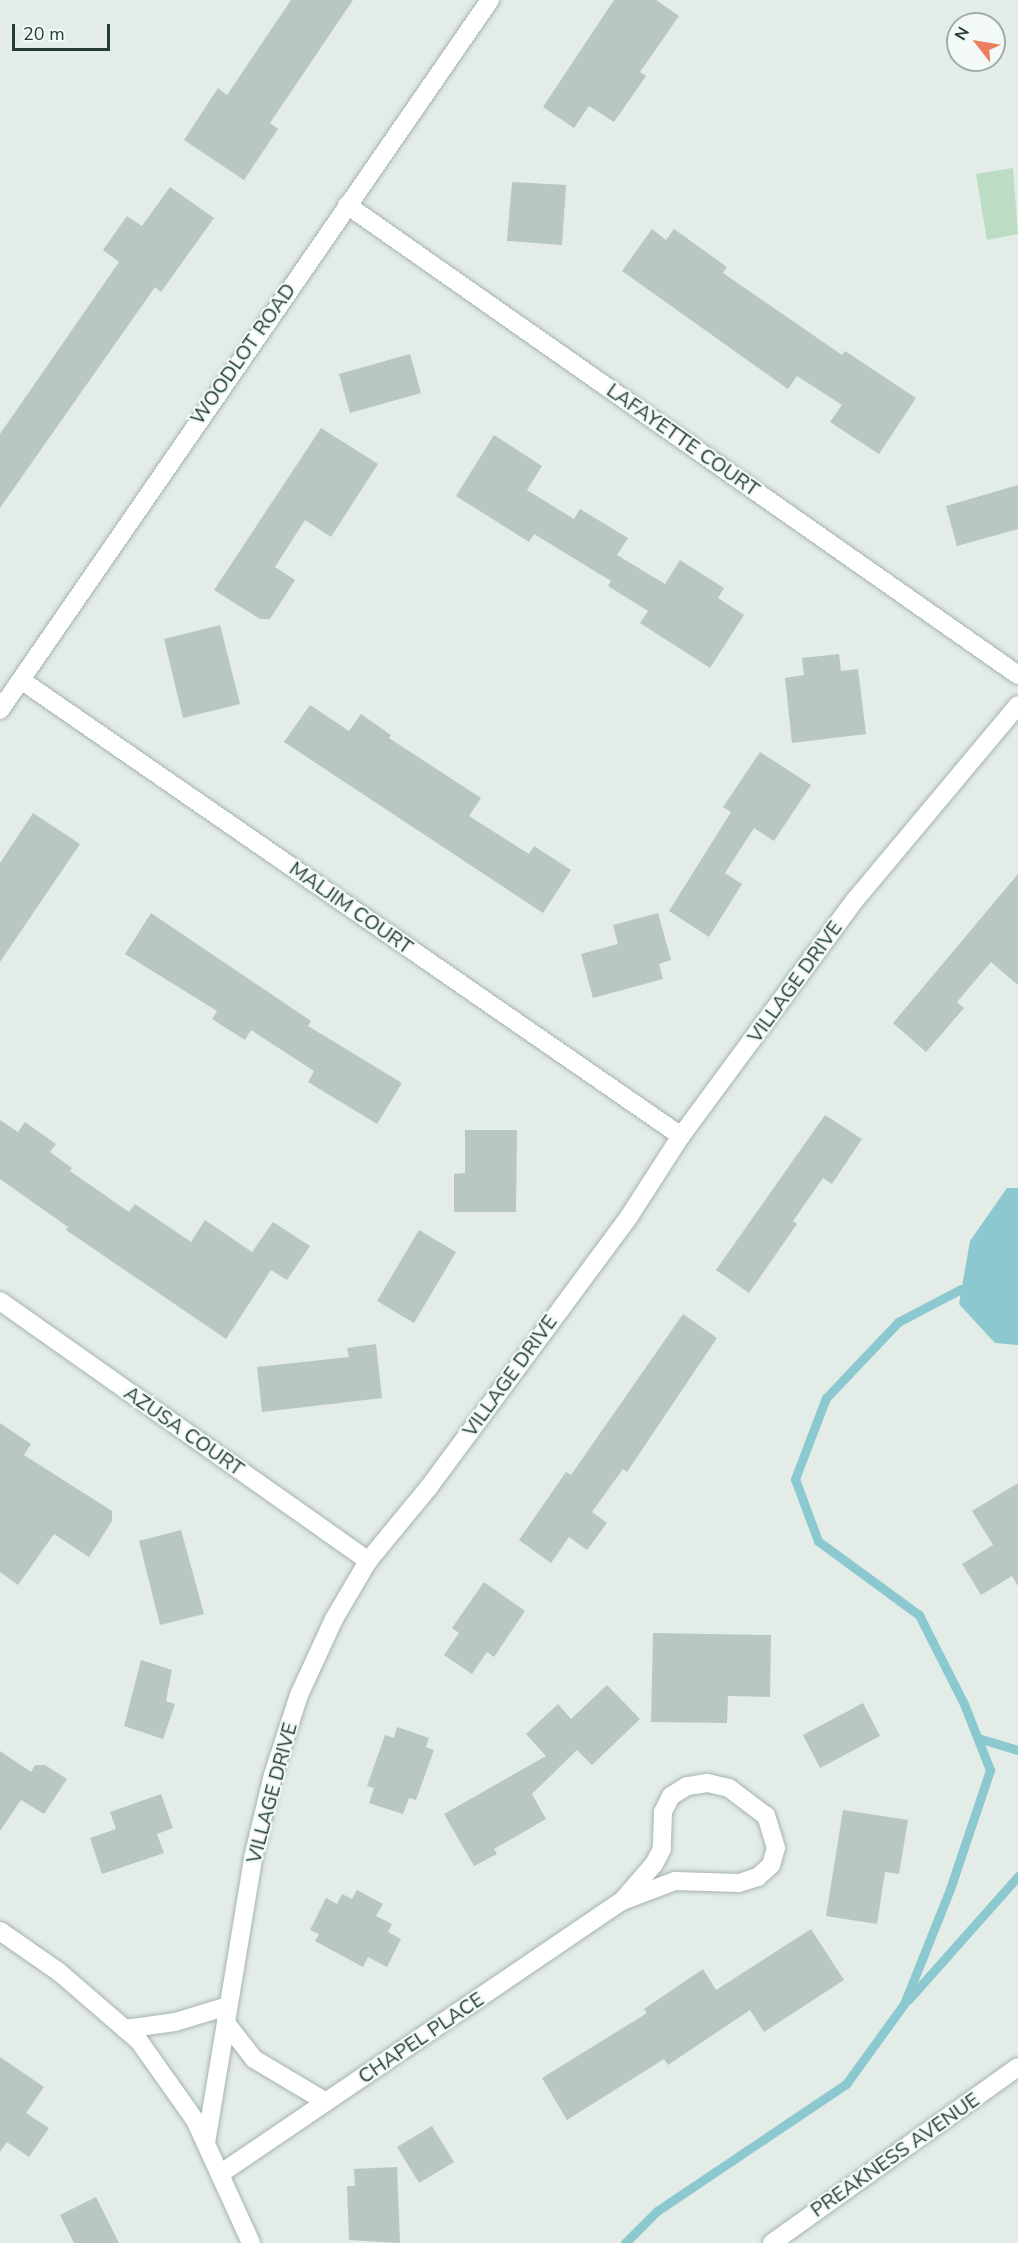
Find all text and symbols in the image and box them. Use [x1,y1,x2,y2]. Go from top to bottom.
scale bar [15,12,112,50]
north arrow [946,12,1006,72]
text: 20 m [23,22,65,46]
text: N [950,23,975,45]
street label: WOODLOT ROAD [185,279,301,429]
street label: LAFAYETTE COURT [602,378,764,502]
street label: MALJIM COURT [285,857,417,959]
street label: VILLAGE DRIVE [743,916,847,1048]
street label: VILLAGE DRIVE [458,1310,562,1442]
street label: AZUSA COURT [120,1381,248,1481]
street label: VILLAGE DRIVE [242,1720,302,1866]
street label: CHAPEL PLACE [354,1987,488,2089]
street label: PREAKNESS AVENUE [806,2088,984,2222]

